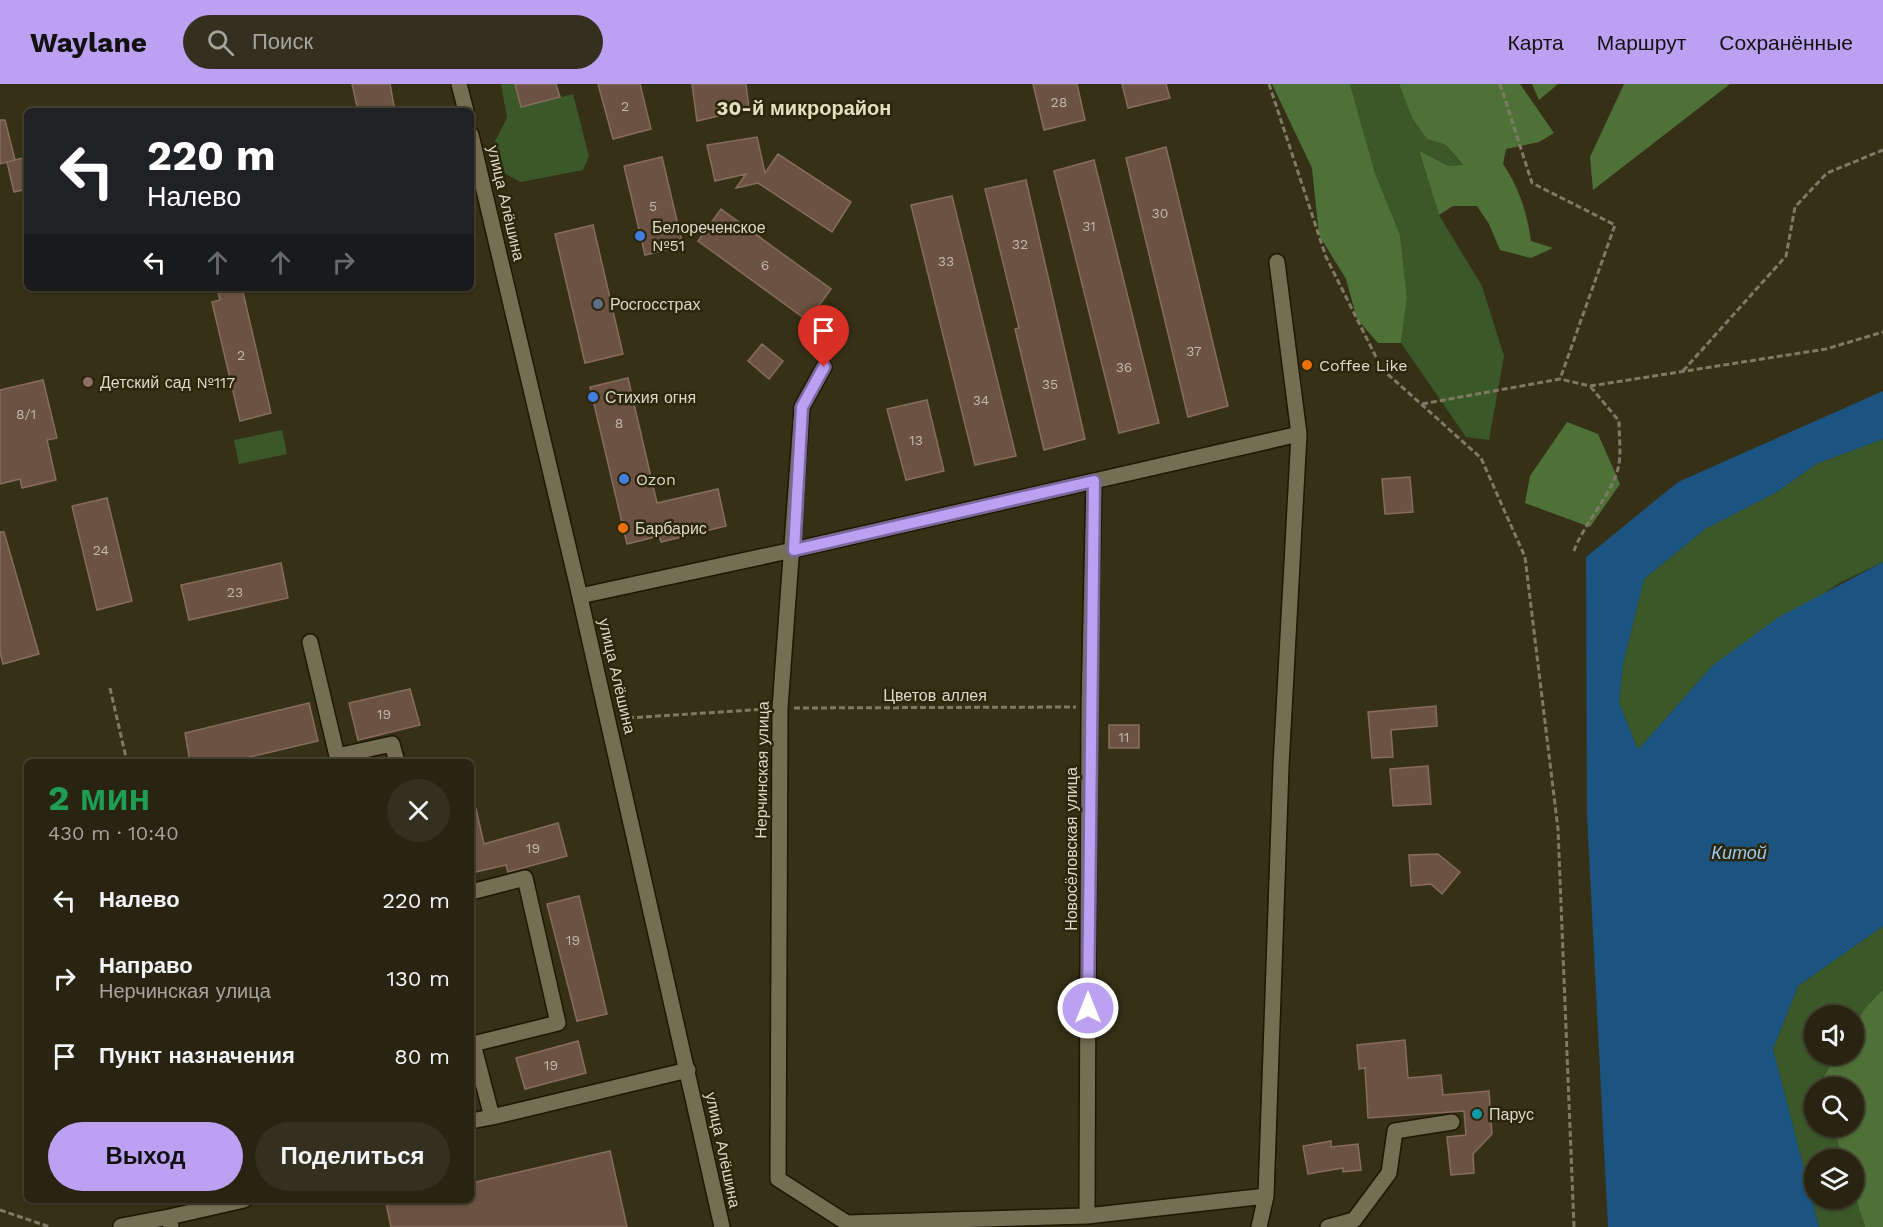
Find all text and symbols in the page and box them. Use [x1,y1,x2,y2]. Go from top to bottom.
search box [183,15,603,69]
text: Waylane [30,26,147,59]
icon: search [204,26,237,59]
text: Поиск [252,29,313,54]
text: Карта [1508,30,1564,55]
text: Маршрут [1597,30,1686,55]
text: Сохранённые [1719,30,1853,55]
house number: 28 [1051,94,1067,110]
district label: 30-й микрорайон [717,96,891,120]
house number: 2 [621,98,629,114]
text: 220 m [147,131,276,180]
icon: left [48,132,126,210]
street label: улица Алёшина [483,143,529,263]
text: Налево [147,181,241,213]
house number: 5 [649,198,657,214]
house number: 30 [1152,205,1168,221]
place label: Белореченское №51 [652,218,766,255]
house number: 31 [1082,218,1096,234]
marker: Белореченское №51 [633,229,647,243]
house number: 32 [1012,236,1028,252]
icon: left [138,246,171,279]
icon: ahead [201,246,234,279]
icon: ahead [264,246,297,279]
icon: right [327,246,360,279]
house number: 33 [938,253,954,269]
house number: 6 [761,257,769,273]
place label: Росгосстрах [610,295,700,314]
marker: Росгосстрах [591,297,605,311]
pin [798,305,849,367]
icon: arrive [807,314,840,347]
house number: 37 [1186,343,1202,359]
house number: 2 [237,347,245,363]
place label: Coffee Like [1319,356,1408,375]
marker: Coffee Like [1300,358,1314,372]
house number: 36 [1116,359,1132,375]
place label: Детский сад №117 [100,373,235,392]
marker: Детский сад №117 [81,375,95,389]
house number: 35 [1042,376,1058,392]
place label: Стихия огня [605,388,696,407]
marker: Стихия огня [586,390,600,404]
house number: 34 [973,392,989,408]
house number: 8/1 [16,406,36,422]
house number: 8 [615,415,623,431]
house number: 13 [909,432,923,448]
place label: Ozon [636,470,676,489]
marker: Ozon [617,472,631,486]
place label: Барбарис [635,519,707,538]
marker: Барбарис [616,521,630,535]
house number: 24 [93,542,109,558]
house number: 23 [227,584,243,600]
street label: улица Алёшина [594,616,640,736]
street label: Цветов аллея [883,686,987,705]
street label: Нерчинская улица [751,701,773,839]
house number: 19 [377,706,391,722]
house number: 11 [1119,729,1129,745]
street label: Новосёловская улица [1062,767,1081,931]
text: 2 мин [48,777,150,819]
button: close [387,779,450,842]
text: 430 m · 10:40 [48,821,179,845]
house number: 19 [526,840,540,856]
water label: Китой [1711,842,1767,863]
icon: left [48,884,81,917]
text: Налево [99,887,180,912]
text: 220 m [382,888,450,913]
house number: 19 [566,932,580,948]
text: Направо [99,953,193,978]
icon: right [48,962,81,995]
text: 130 m [386,966,450,991]
position arrow [1056,976,1120,1040]
text: Нерчинская улица [99,979,271,1003]
map controls [1804,1005,1864,1209]
button: sound [1804,1005,1864,1065]
icon: arrive [48,1040,81,1073]
text: Пункт назначения [99,1043,295,1068]
text: 80 m [394,1044,450,1069]
house number: 19 [544,1057,558,1073]
button: search [1804,1077,1864,1137]
street label: улица Алёшина [701,1090,745,1210]
place label: Парус [1489,1105,1534,1124]
marker: Парус [1470,1107,1484,1121]
button: Выход [48,1122,243,1191]
button: Поделиться [255,1122,450,1191]
button: layers [1804,1149,1864,1209]

